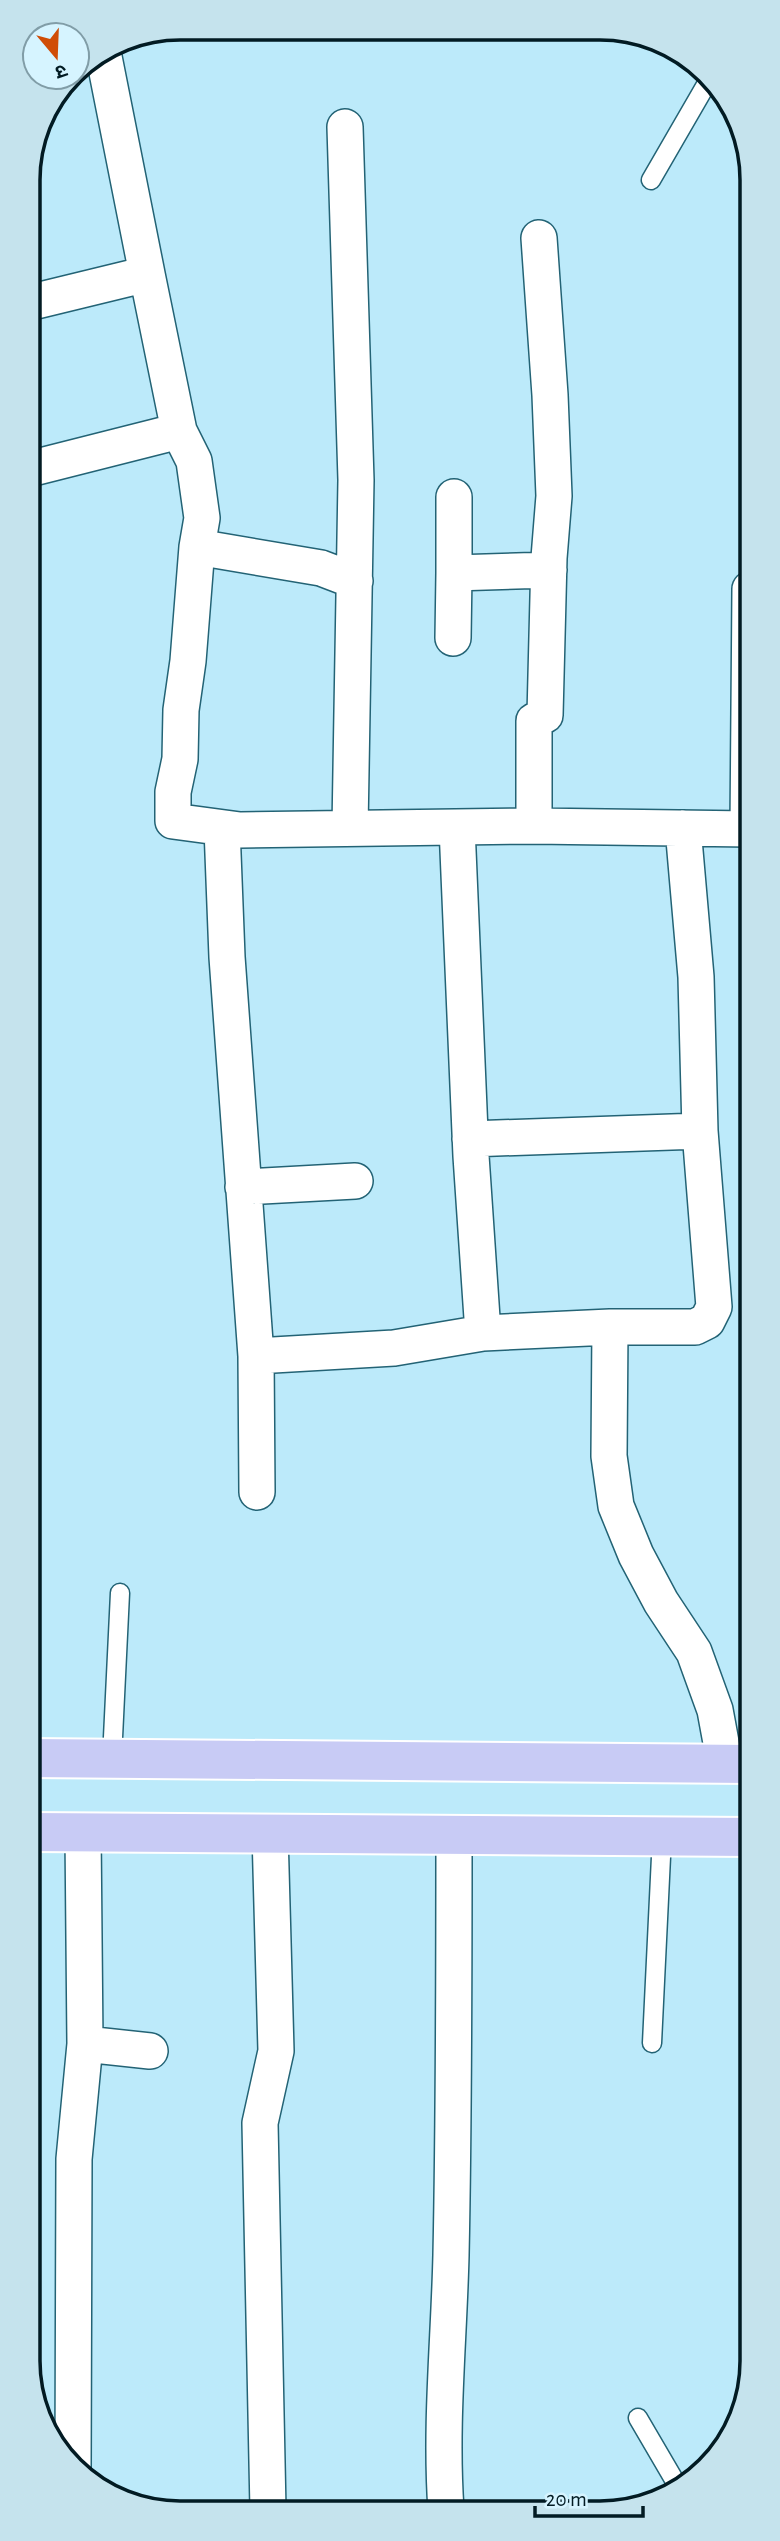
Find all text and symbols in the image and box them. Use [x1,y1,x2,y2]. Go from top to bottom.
north arrow [21,21,91,91]
text: उ [52,60,69,82]
scale bar [535,2474,644,2518]
text: 20 m [546,2489,587,2510]

